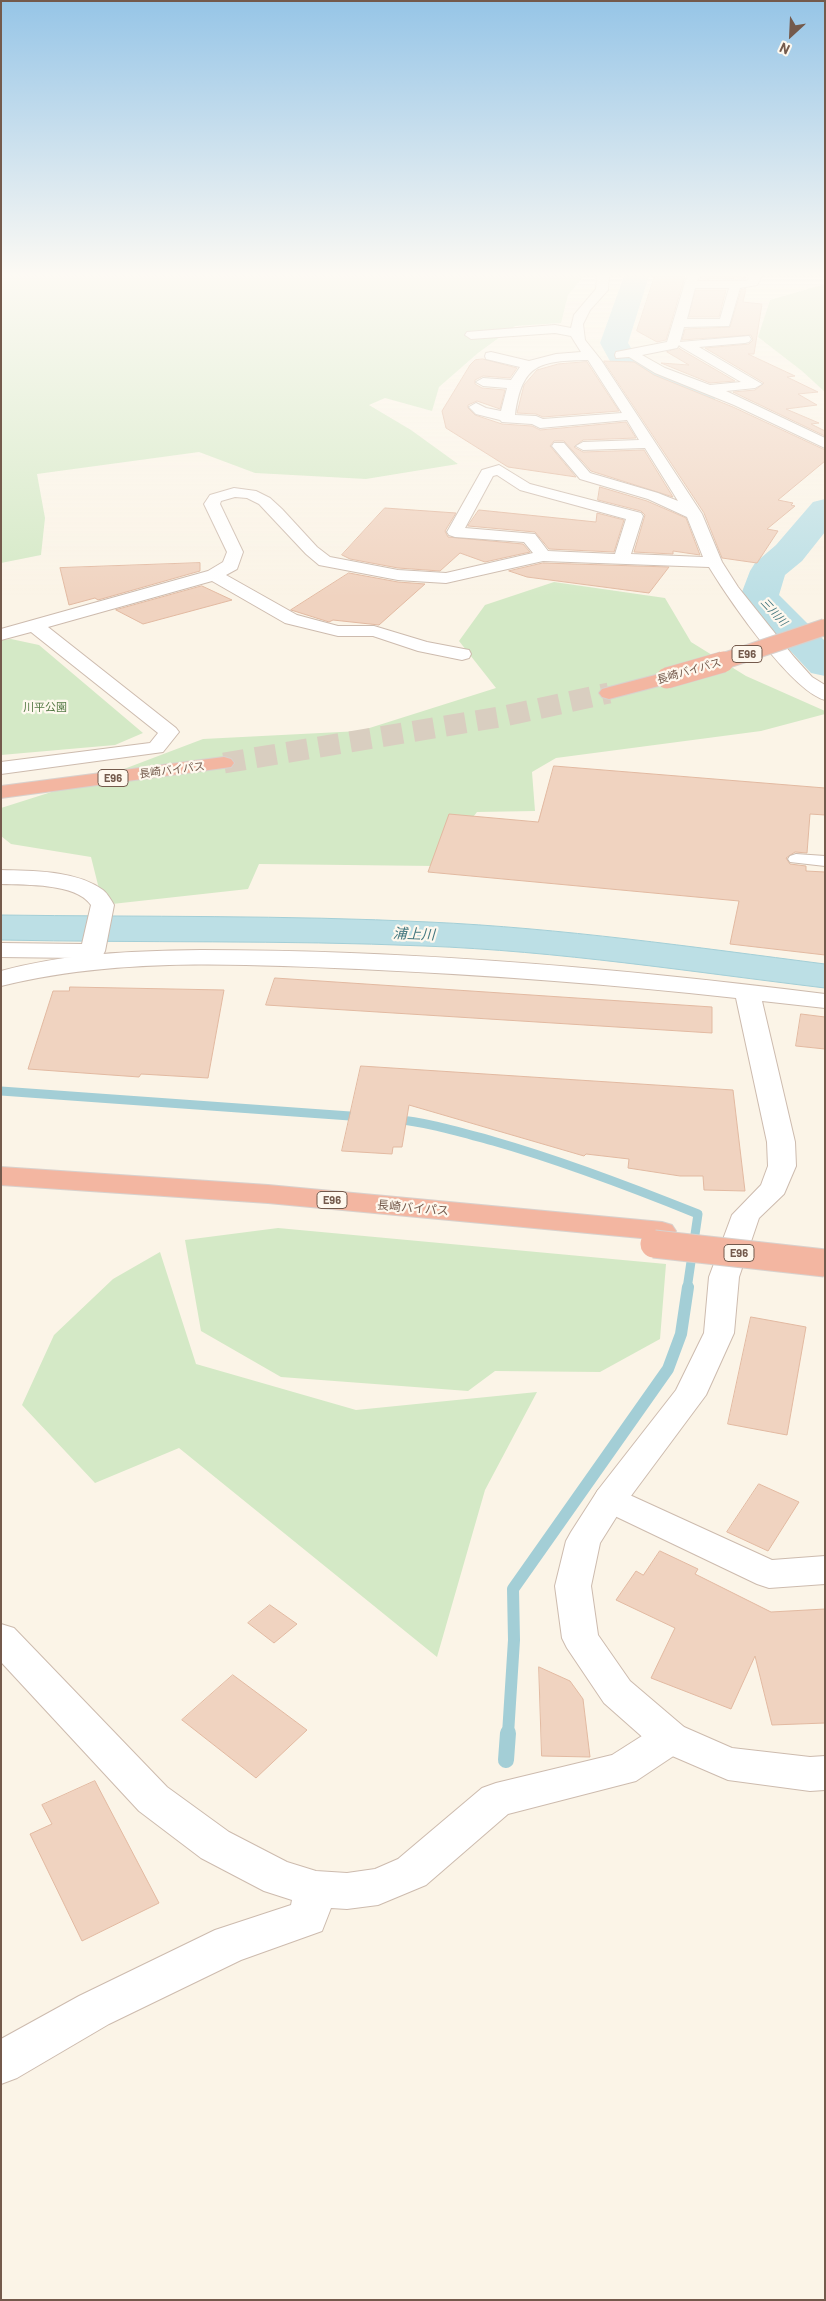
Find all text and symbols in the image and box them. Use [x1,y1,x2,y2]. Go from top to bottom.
north arrow [766,10,816,60]
text: N [777,39,792,59]
water label: 三川川 [758,595,790,629]
road number: E96 [732,646,762,662]
street label: 長崎バイパス [655,656,723,686]
park label: 川平公園 [23,700,67,714]
street label: 長崎バイパス [138,759,206,781]
road number: E96 [98,770,128,786]
water label: 浦上川 [393,925,435,943]
road number: E96 [317,1192,347,1208]
street label: 長崎バイパス [377,1198,449,1218]
road number: E96 [724,1244,754,1262]

